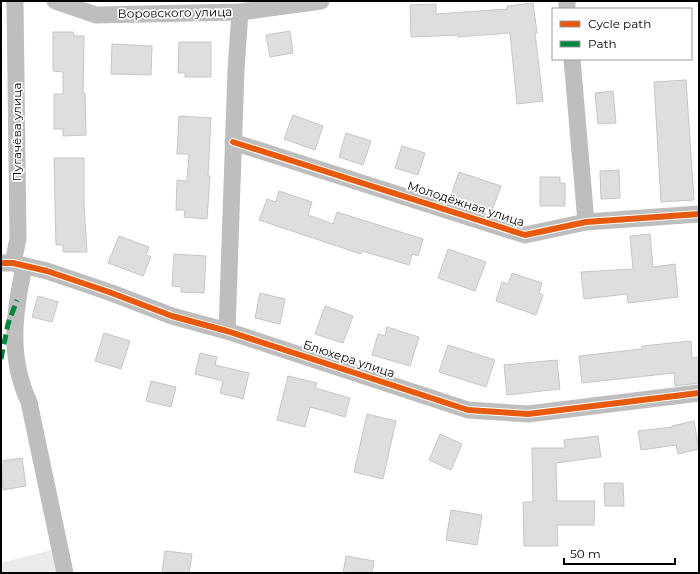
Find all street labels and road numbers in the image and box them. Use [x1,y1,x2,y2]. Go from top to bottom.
street label: Воровского улица [118,4,232,21]
street label: Пугачёва улица [9,83,24,181]
street label: Молодёжная улица [406,177,527,230]
street label: Блюхера улица [301,337,397,380]

